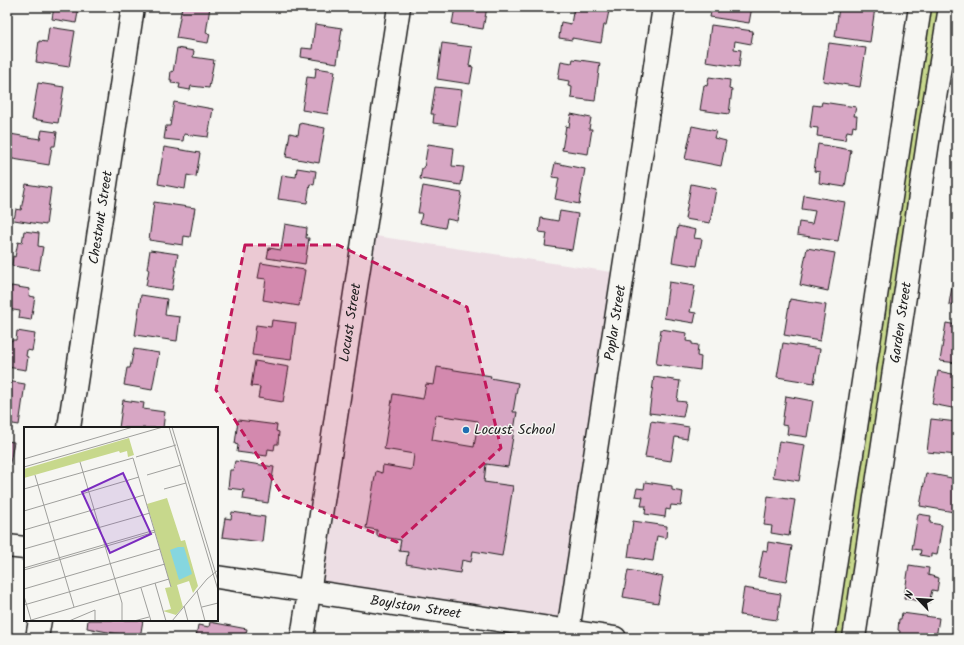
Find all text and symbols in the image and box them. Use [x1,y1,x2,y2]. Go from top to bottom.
street label: Chestnut Street [83,169,119,266]
street label: Garden Street [884,280,918,365]
street label: Locust Street [334,281,367,364]
street label: Poplar Street [599,283,632,362]
place label: Locust School [474,419,556,441]
marker: Locust School [461,425,471,435]
inset map [24,427,218,621]
north arrow [898,579,938,619]
text: N [900,588,919,602]
street label: Boylston Street [369,590,463,625]

